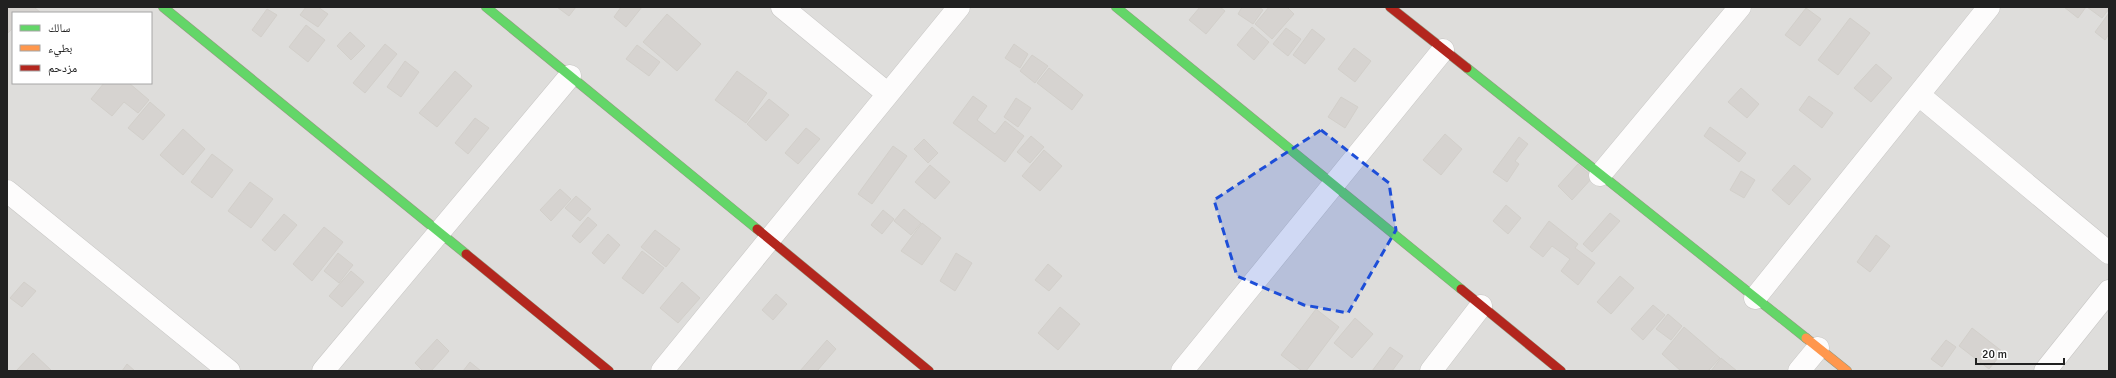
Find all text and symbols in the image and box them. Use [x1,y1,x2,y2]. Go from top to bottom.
legend [12,12,152,84]
text: سالك [48,21,70,36]
text: بطيء [48,41,72,58]
text: مزدحم [48,61,77,76]
scale bar [1976,340,2064,366]
text: 20 m [1982,347,2007,362]

